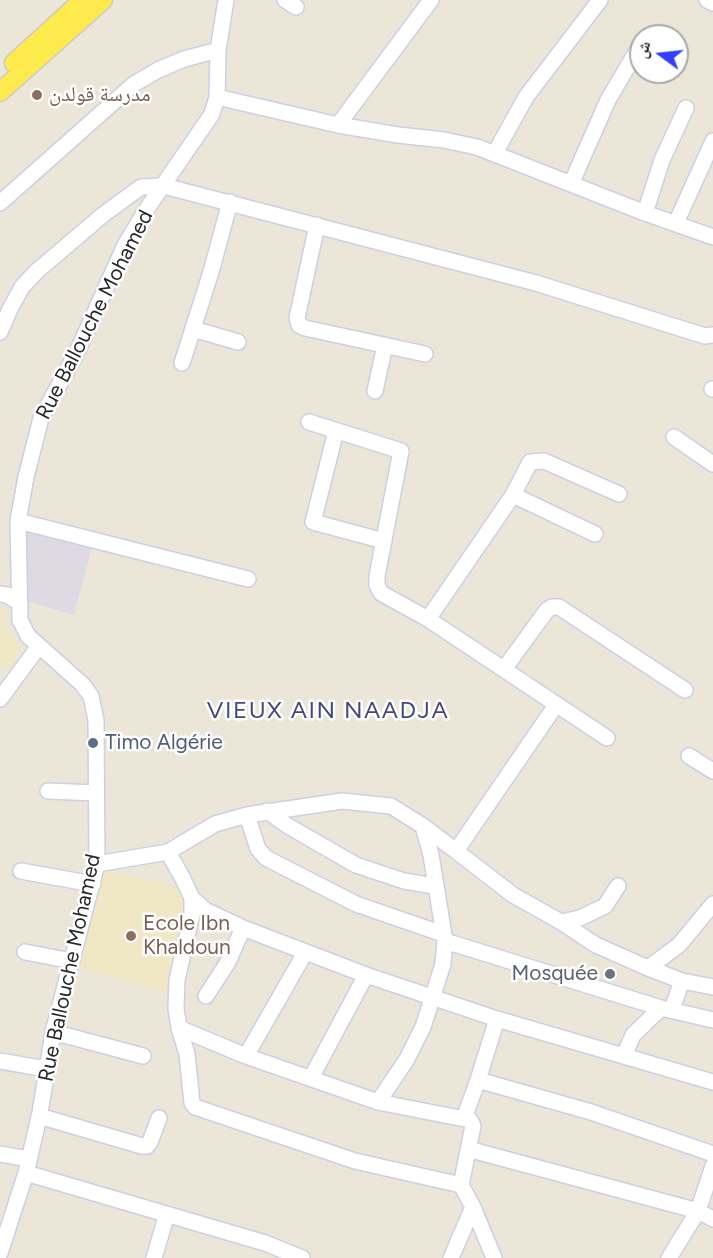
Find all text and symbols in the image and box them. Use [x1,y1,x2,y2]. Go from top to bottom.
north arrow [629,24,689,84]
text: ش [632,39,654,60]
place label: مدرسة قولدن [49,82,150,108]
marker: مدرسة قولدن [30,88,44,102]
street label: Rue Ballouche Mohamed [31,206,159,424]
district label: VIEUX AIN NAADJA [207,697,449,725]
place label: Timo Algérie [105,730,223,756]
marker: Timo Algérie [86,736,100,750]
street label: Rue Ballouche Mohamed [34,852,106,1084]
place label: Ecole Ibn Khaldoun [143,911,231,961]
marker: Ecole Ibn Khaldoun [124,929,138,943]
place label: Mosquée [511,961,598,987]
marker: Mosquée [603,967,617,981]

